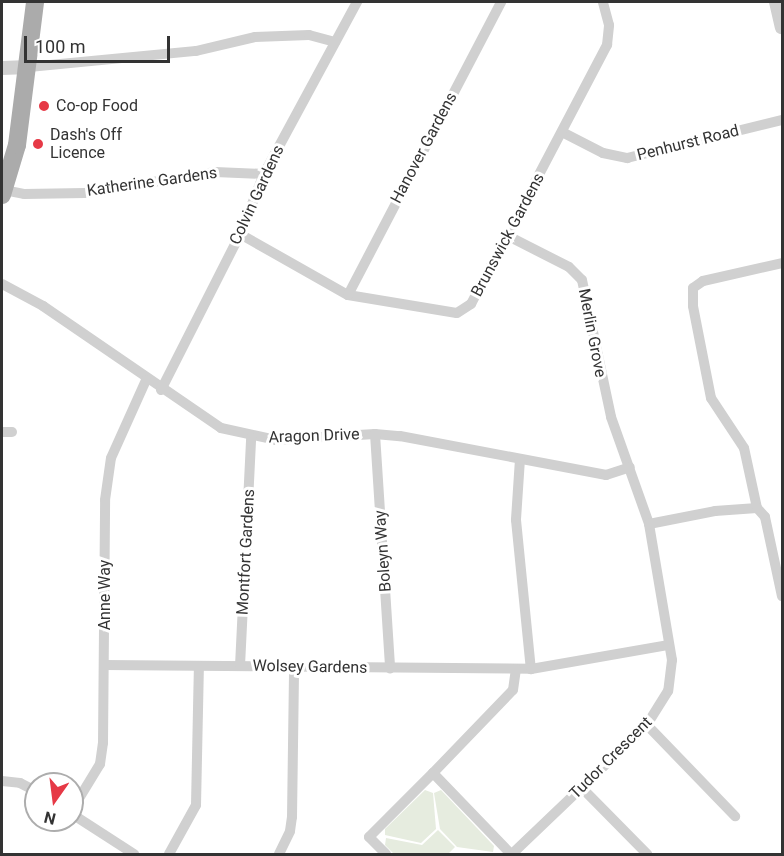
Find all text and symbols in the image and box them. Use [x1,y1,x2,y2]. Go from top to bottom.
scale bar [27,24,172,62]
text: 100 m [35,36,86,57]
street label: Hanover Gardens [387,89,461,207]
place label: Co-op Food [56,96,138,116]
marker: Co-op Food [37,99,51,113]
street label: Penhurst Road [635,121,741,165]
place label: Dash's Off Licence [50,125,122,163]
marker: Dash's Off Licence [31,137,45,151]
street label: Colvin Gardens [226,142,288,248]
street label: Katherine Gardens [86,163,218,201]
street label: Brunswick Gardens [467,170,549,300]
street label: Merlin Grove [574,287,610,379]
street label: Aragon Drive [268,425,360,447]
street label: Montfort Gardens [233,488,259,616]
street label: Boleyn Way [371,510,395,592]
street label: Anne Way [95,560,115,630]
street label: Wolsey Gardens [253,656,367,678]
street label: Tudor Crescent [566,713,656,803]
north arrow [24,772,84,832]
text: N [42,807,58,829]

